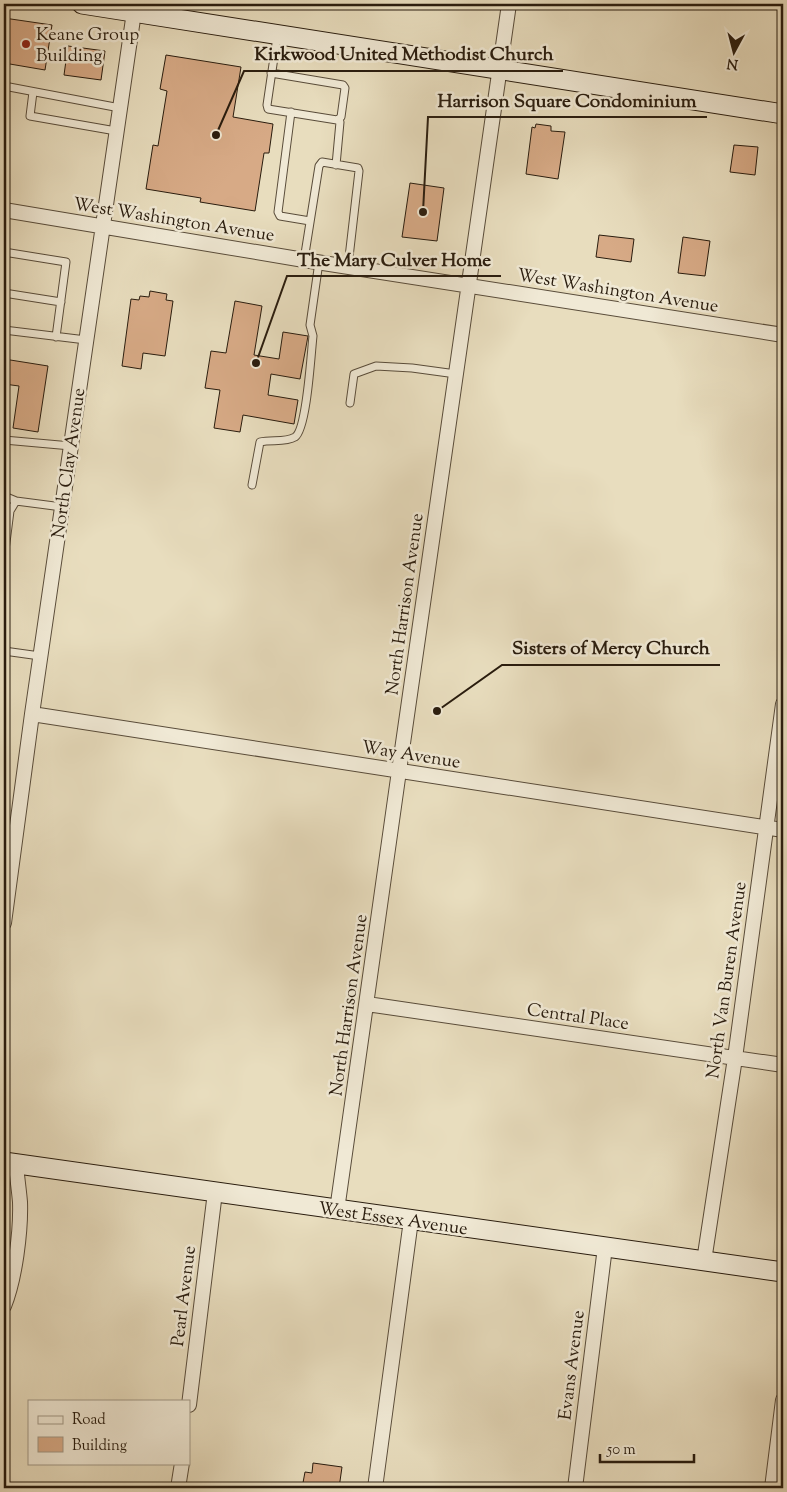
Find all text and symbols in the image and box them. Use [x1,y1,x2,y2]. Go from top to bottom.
place label: Keane Group Building [36,23,139,70]
north arrow [710,28,760,78]
callout: Kirkwood United Methodist Church [244,37,563,71]
marker: Keane Group Building [20,38,32,50]
text: Kirkwood United Methodist Church [254,42,555,69]
text: N [726,52,739,74]
callout: Harrison Square Condominium [428,83,707,117]
text: Harrison Square Condominium [438,89,697,116]
street label: West Washington Avenue [71,192,276,250]
callout: The Mary Culver Home [287,242,501,276]
text: The Mary Culver Home [297,248,491,275]
street label: West Washington Avenue [515,263,720,321]
street label: North Clay Avenue [47,386,93,540]
street label: North Harrison Avenue [380,512,432,697]
callout: Sisters of Mercy Church [502,631,720,665]
text: Sisters of Mercy Church [512,636,711,663]
street label: Way Avenue [359,735,462,777]
street label: North Van Buren Avenue [701,880,755,1081]
street label: North Harrison Avenue [324,913,376,1098]
street label: Central Place [525,998,630,1038]
street label: West Essex Avenue [316,1197,469,1243]
street label: Pearl Avenue [166,1244,204,1348]
street label: Evans Avenue [553,1309,593,1422]
legend [28,1400,190,1464]
text: Road [72,1410,106,1431]
scale bar [600,1432,693,1464]
text: Building [72,1436,127,1457]
text: 50 m [606,1440,636,1461]

